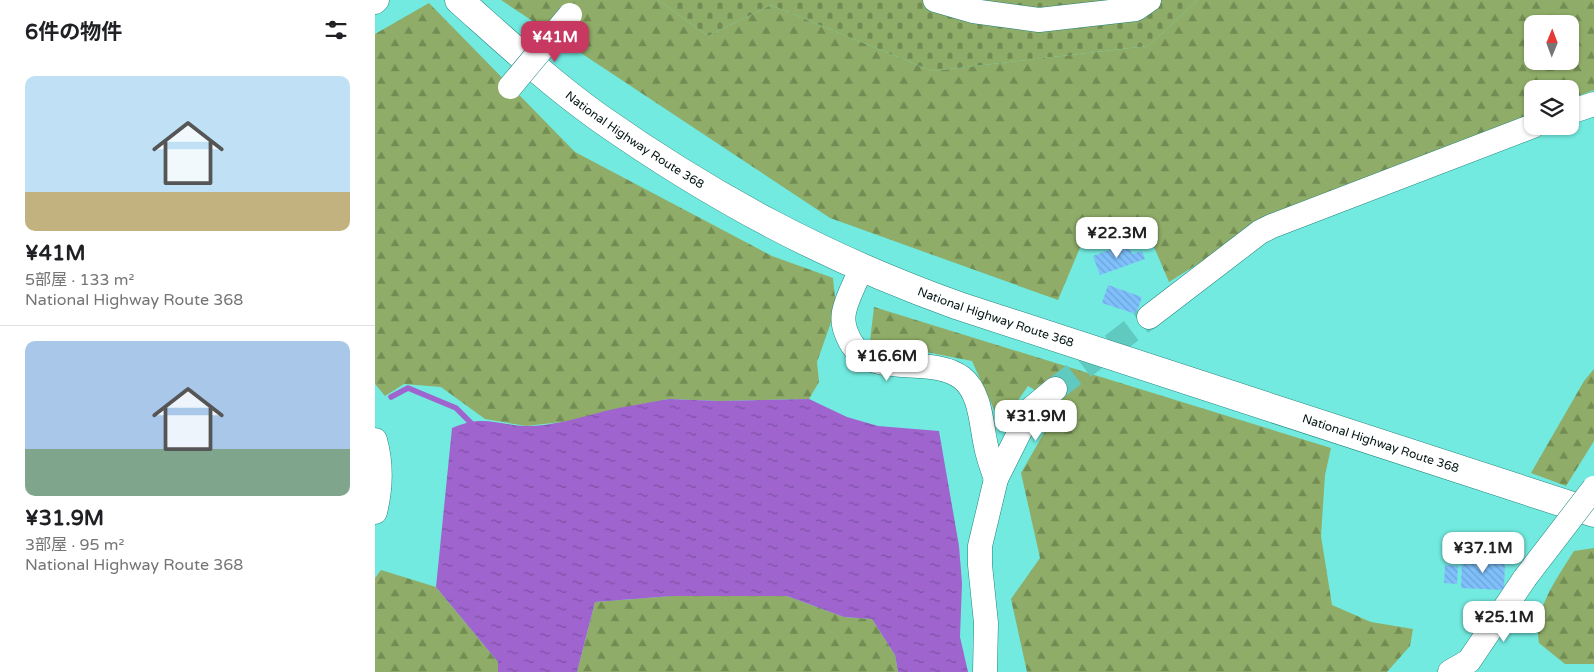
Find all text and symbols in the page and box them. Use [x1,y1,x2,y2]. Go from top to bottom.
north arrow [1524,15,1579,70]
map controls [1524,15,1579,135]
icon: filters [322,16,350,44]
text: 6件の物件 [25,20,122,45]
pin: ¥41M [525,20,585,63]
text: ¥41M [532,27,578,47]
button: layers [1524,80,1579,135]
street label: National Highway Route 368 [563,88,707,191]
icon: home [143,108,233,198]
pin: ¥22.3M [1076,216,1158,259]
text: ¥22.3M [1087,223,1147,243]
text: ¥41M [25,241,85,266]
text: 5部屋 · 133 m² [25,270,134,290]
street label: National Highway Route 368 [916,284,1076,350]
text: National Highway Route 368 [25,290,243,310]
pin: ¥16.6M [846,340,928,382]
text: ¥16.6M [857,346,917,366]
icon: home [143,374,233,464]
pin: ¥31.9M [995,400,1077,442]
text: ¥31.9M [1006,406,1066,426]
street label: National Highway Route 368 [1301,411,1461,476]
text: ¥31.9M [25,506,104,531]
pin: ¥37.1M [1442,532,1524,574]
text: 3部屋 · 95 m² [25,535,124,555]
text: ¥37.1M [1453,538,1513,558]
text: National Highway Route 368 [25,555,243,575]
pin: ¥25.1M [1463,600,1545,643]
text: ¥25.1M [1474,607,1534,627]

